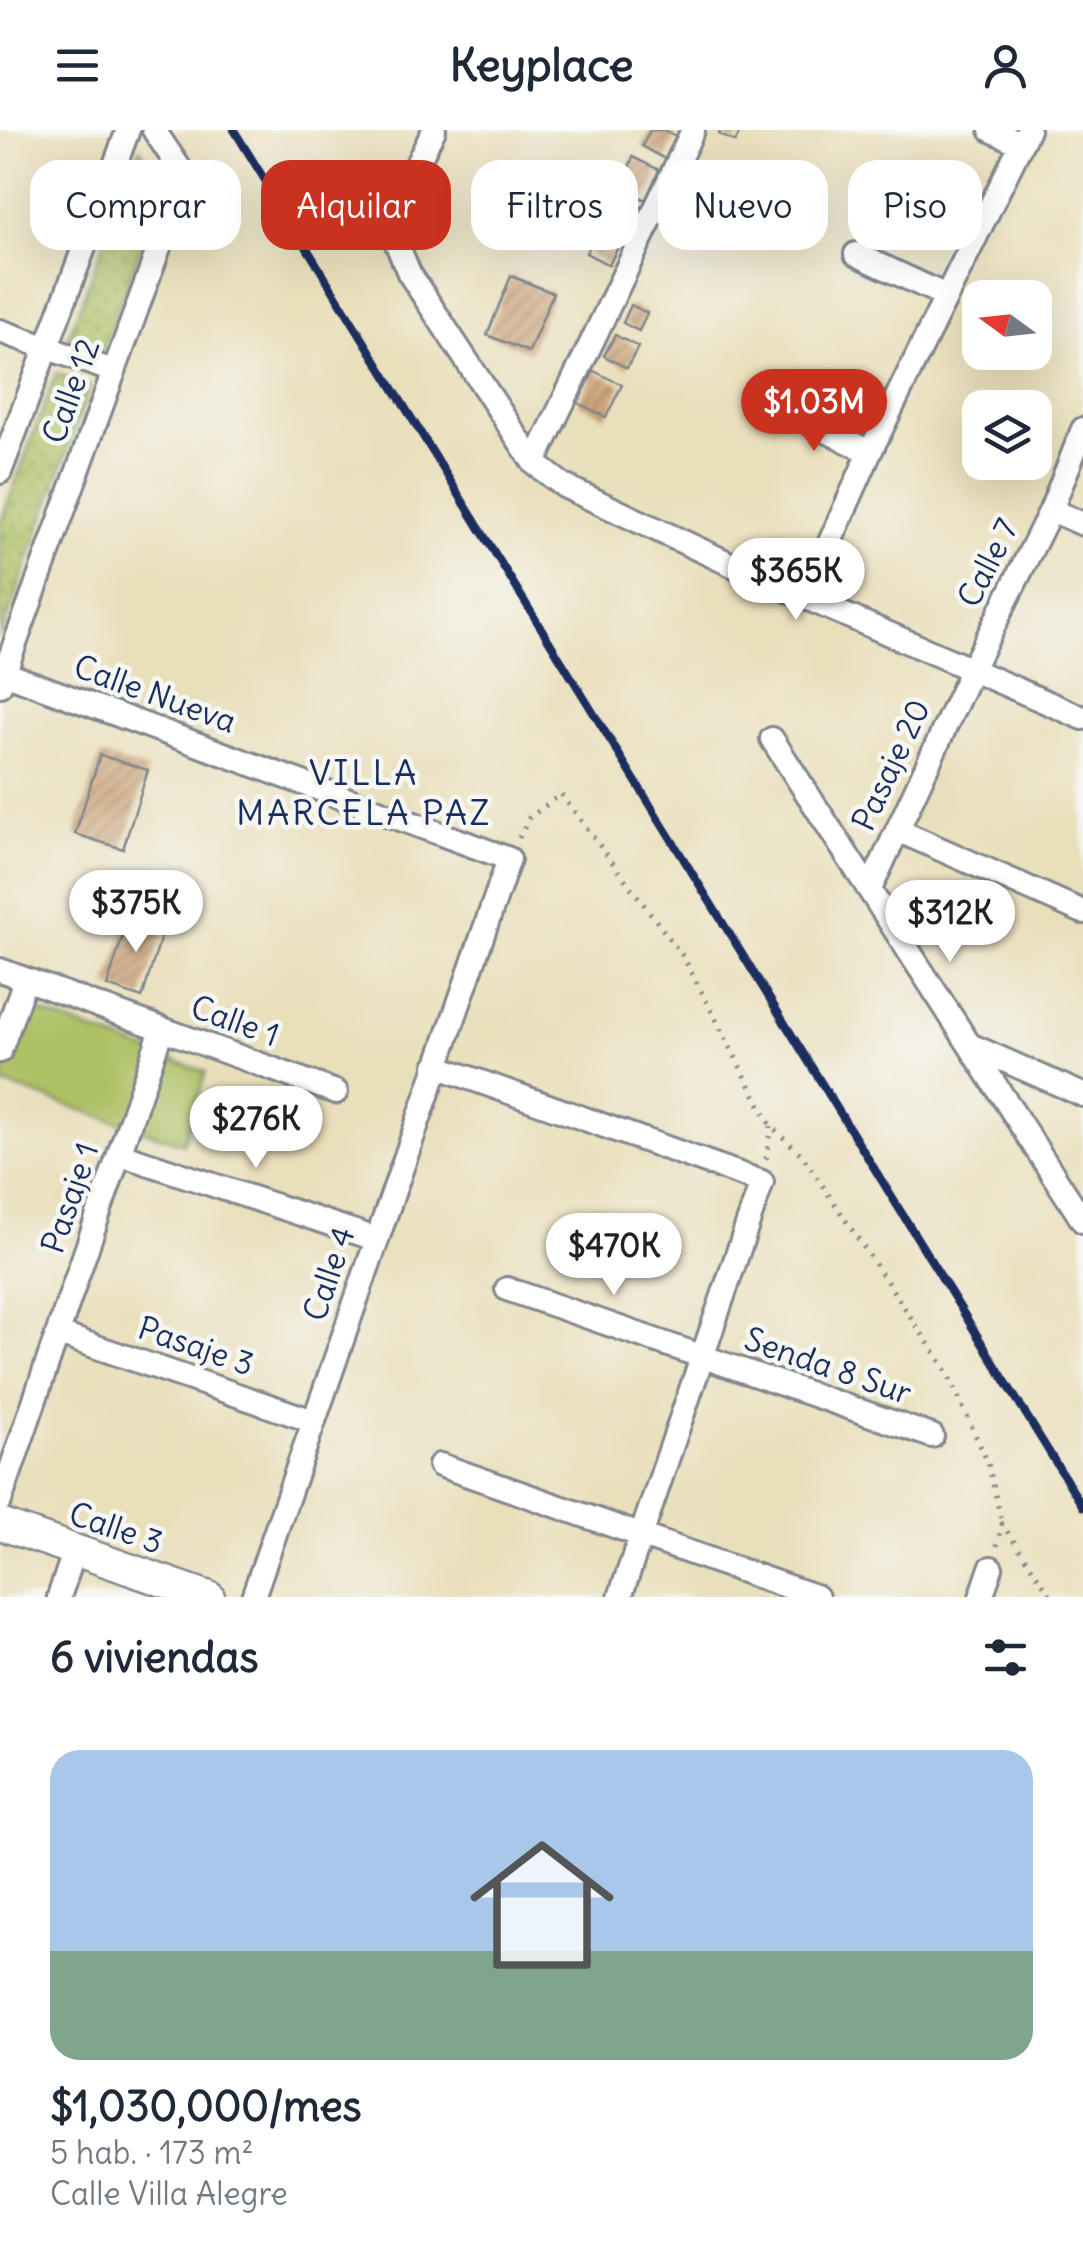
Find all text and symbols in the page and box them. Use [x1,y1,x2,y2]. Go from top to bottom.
text: Keyplace [449,37,634,93]
icon: menu [50,38,105,93]
icon: person [978,38,1033,93]
chip: Comprar [30,160,241,250]
chip: Alquilar [261,160,451,250]
chip: Filtros [471,160,638,250]
chip: Nuevo [658,160,828,250]
chip: Piso [848,160,982,250]
north arrow [962,280,1052,370]
map controls [962,280,1052,480]
street label: Calle 12 [33,333,108,449]
pin: $1.03M [733,369,895,454]
text: $1.03M [763,381,865,422]
button: layers [962,390,1052,480]
street label: Calle 7 [948,512,1027,614]
pin: $365K [726,538,866,623]
text: $365K [750,550,842,591]
street label: Calle Nueva [68,645,242,742]
street label: Pasaje 20 [842,693,939,837]
district label: VILLA MARCELA PAZ [236,750,492,834]
pin: $375K [66,870,206,955]
pin: $312K [880,880,1020,965]
text: $375K [91,882,181,923]
text: $312K [907,892,993,933]
street label: Calle 1 [185,986,285,1055]
pin: $276K [186,1086,326,1171]
text: $276K [212,1098,300,1139]
street label: Pasaje 1 [32,1137,108,1259]
pin: $470K [544,1213,684,1298]
street label: Calle 4 [293,1221,364,1326]
text: $470K [568,1225,660,1266]
street label: Pasaje 3 [133,1307,259,1384]
street label: Senda 8 Sur [739,1318,917,1413]
street label: Calle 3 [64,1492,168,1563]
icon: filters [978,1630,1033,1685]
text: 6 viviendas [50,1631,259,1683]
icon: home [452,1815,632,1995]
text: $1,030,000/mes [50,2080,362,2132]
text: 5 hab. · 173 m² [50,2132,254,2173]
text: Calle Villa Alegre [50,2173,288,2214]

